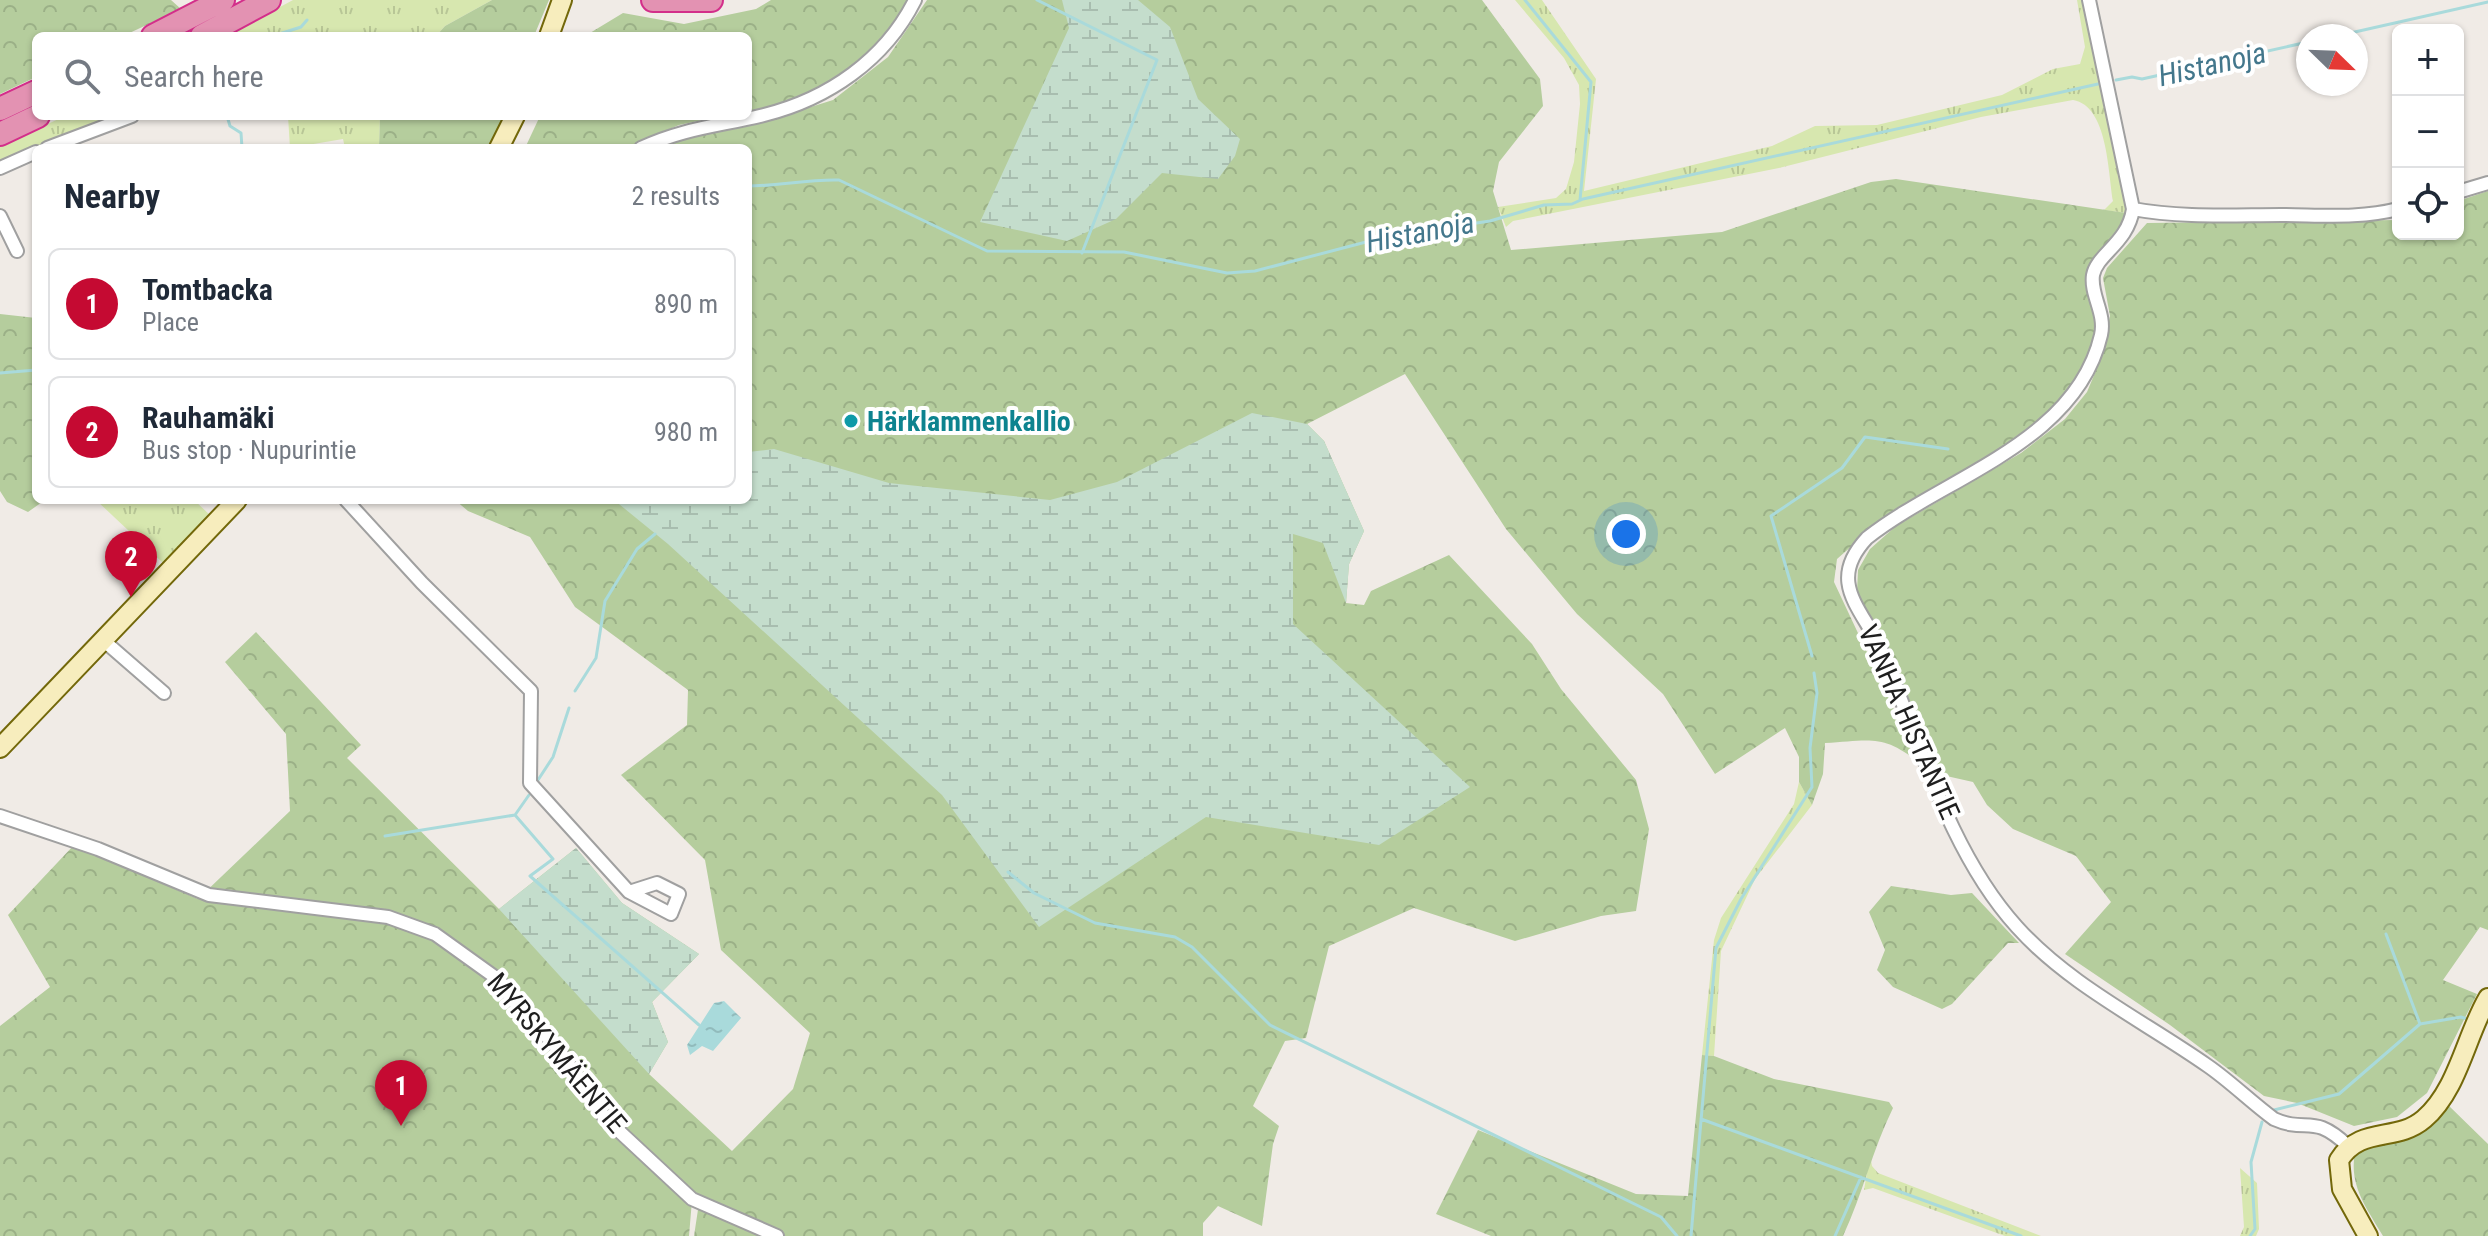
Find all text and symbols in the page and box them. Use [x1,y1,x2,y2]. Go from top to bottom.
north arrow [2296,24,2368,96]
map controls [2392,24,2464,240]
button: + [2392,24,2464,96]
search box [32,32,752,120]
water label: Histanoja [2155,35,2269,93]
icon: search [60,54,104,98]
text: Search here [124,59,264,94]
button: − [2392,96,2464,168]
button: locate [2392,168,2464,240]
text: Nearby [64,176,160,216]
text: 2 results [631,181,720,211]
water label: Histanoja [1363,204,1477,260]
text: Tomtbacka [142,272,273,307]
text: 1 [85,289,99,319]
text: 890 m [654,289,718,319]
text: Place [142,307,199,337]
text: Rauhamäki [142,400,275,435]
place label: Härklammenkallio [867,405,1071,438]
marker: Härklammenkallio [842,412,860,430]
text: 2 [85,417,99,447]
text: 980 m [654,417,718,447]
text: Bus stop · Nupurintie [142,435,356,465]
your location [1606,514,1646,554]
pin: 2 [105,531,157,597]
street label: VANHA HISTANTIE [1851,620,1967,824]
street label: MYRSKYMÄENTIE [480,966,634,1140]
pin: 1 [375,1060,427,1126]

